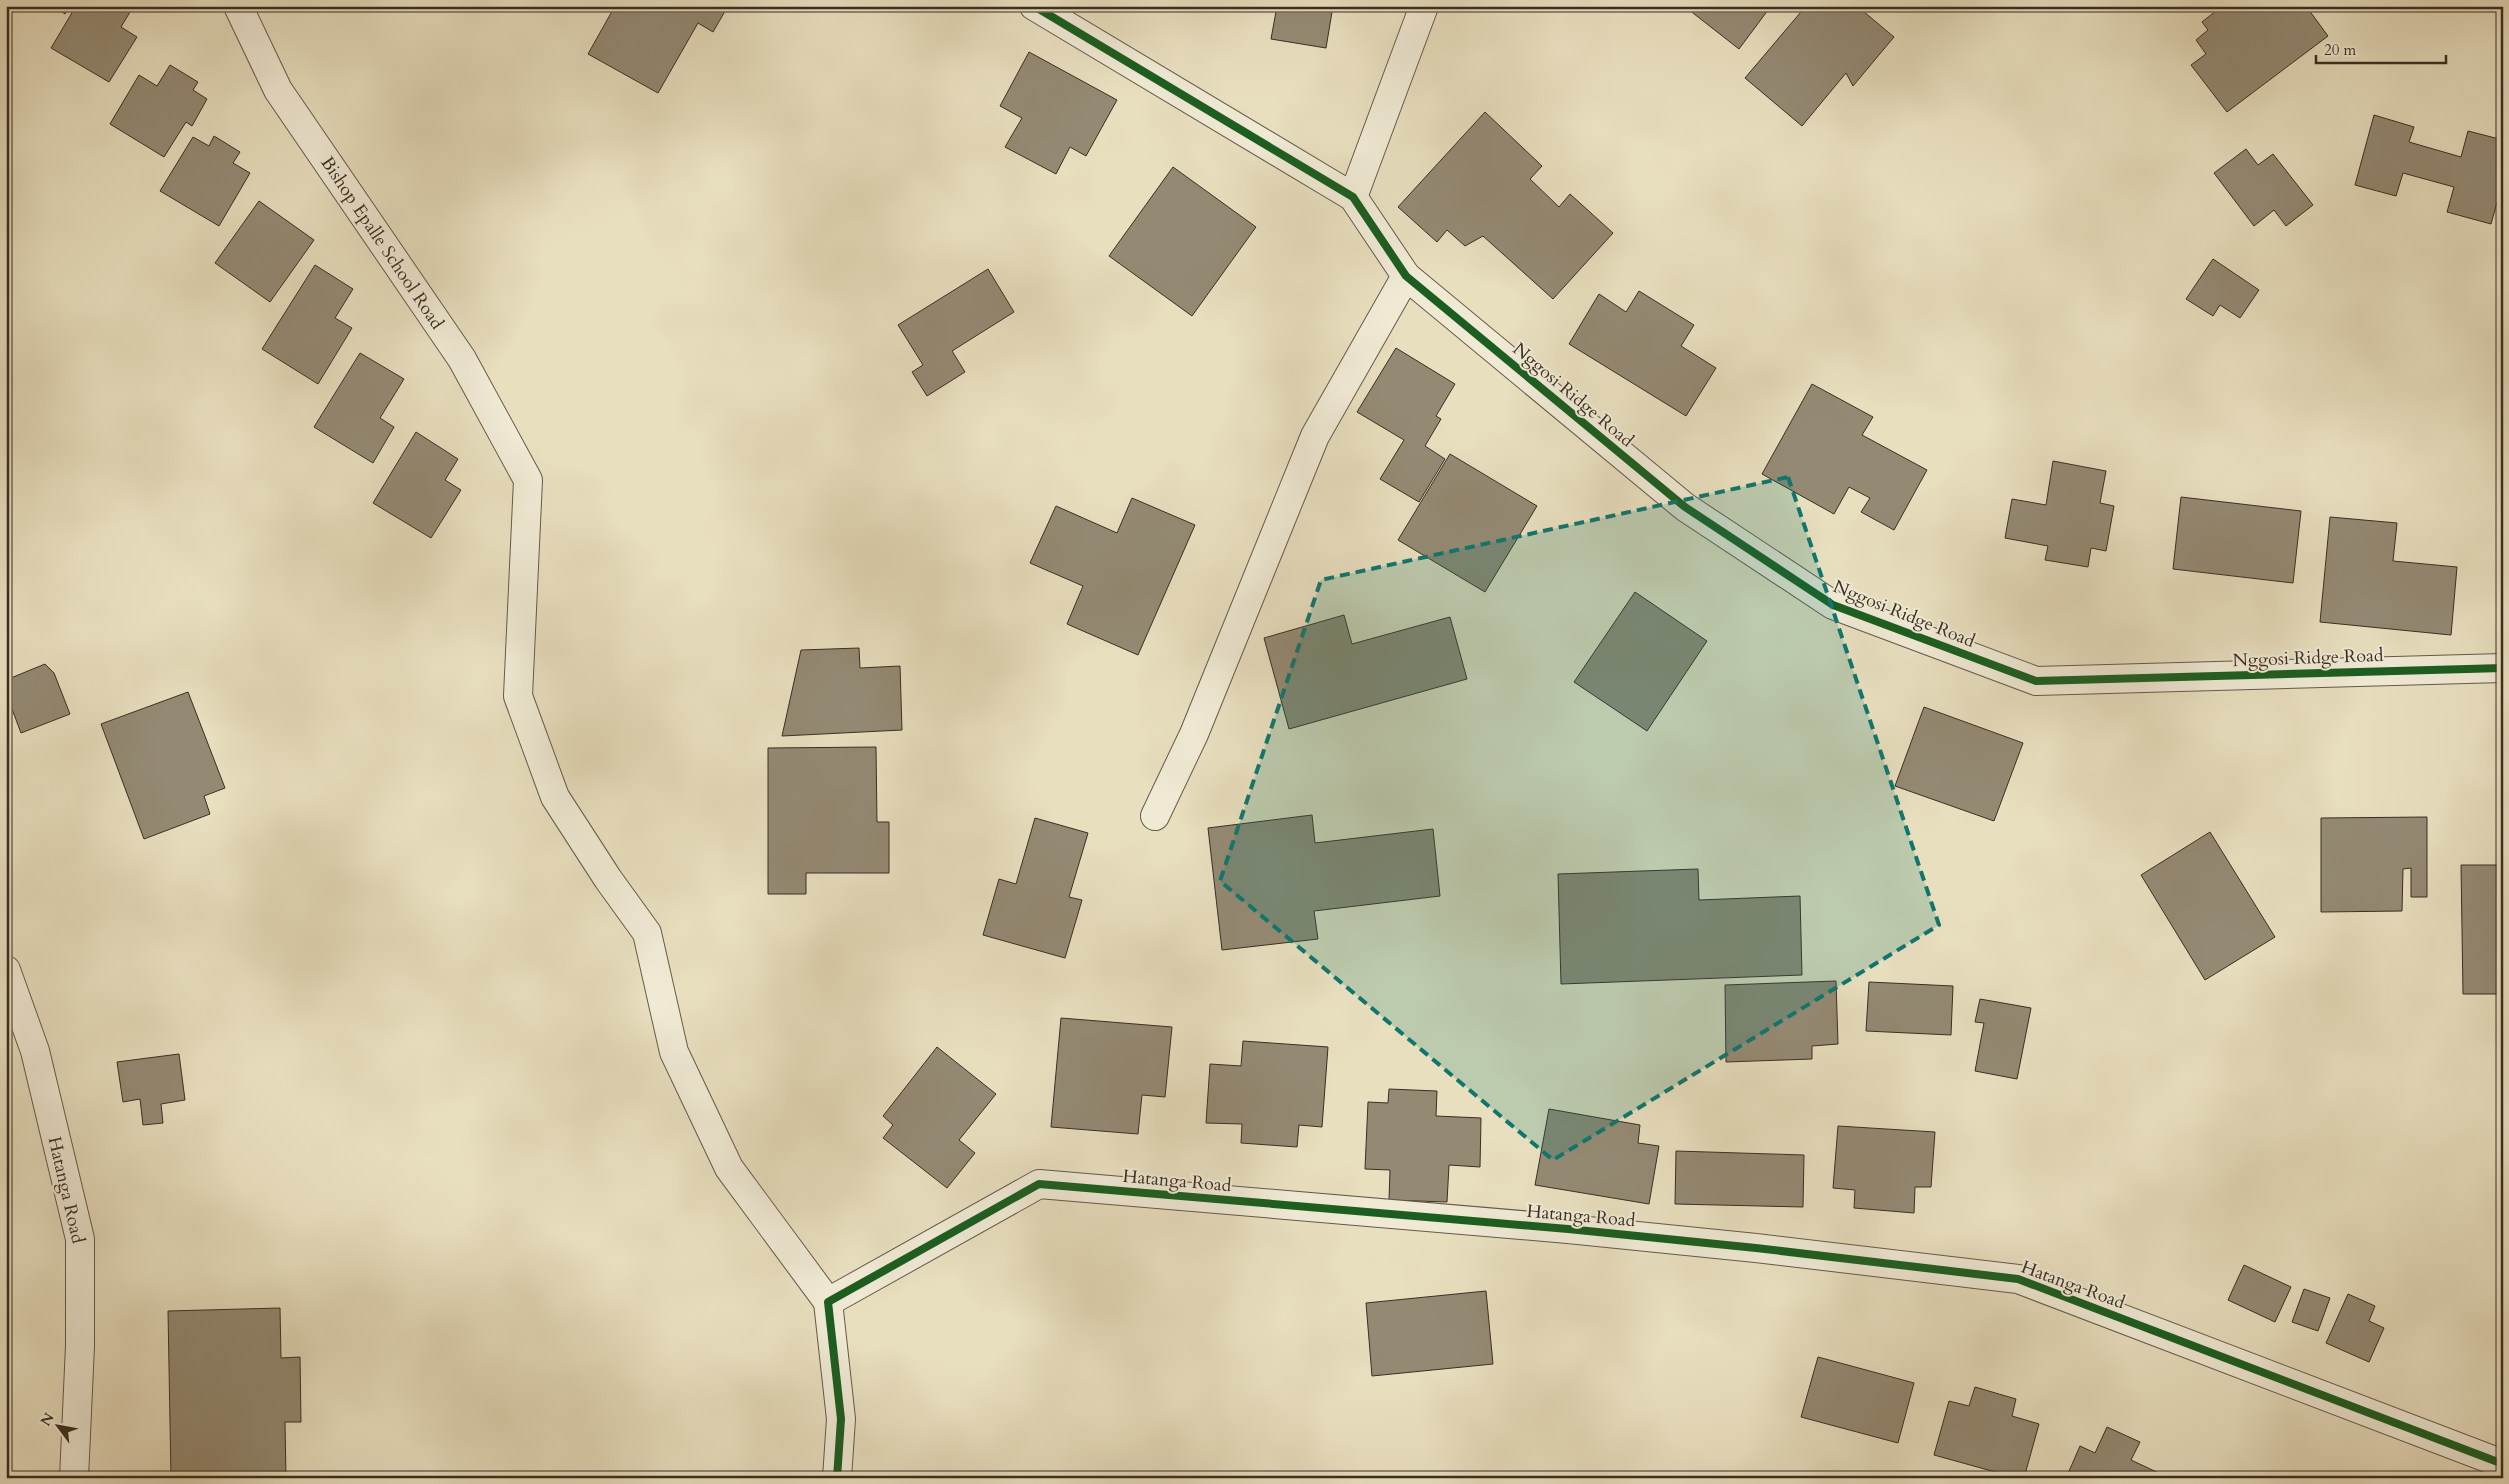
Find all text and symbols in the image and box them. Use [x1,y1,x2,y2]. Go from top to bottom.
scale bar [2316,32,2446,64]
text: 20 m [2324,40,2356,60]
street label: Bishop Epalle School Road [315,152,449,335]
street label: Nggosi Ridge Road [1507,337,1639,453]
street label: Nggosi Ridge Road [1829,574,1979,654]
street label: Nggosi Ridge Road [2232,643,2384,673]
street label: Hatanga Road [42,1134,91,1246]
street label: Hatanga Road [1122,1164,1233,1198]
street label: Hatanga Road [1526,1199,1637,1233]
street label: Hatanga Road [2018,1255,2129,1315]
north arrow [32,1402,82,1452]
text: N [36,1409,59,1430]

